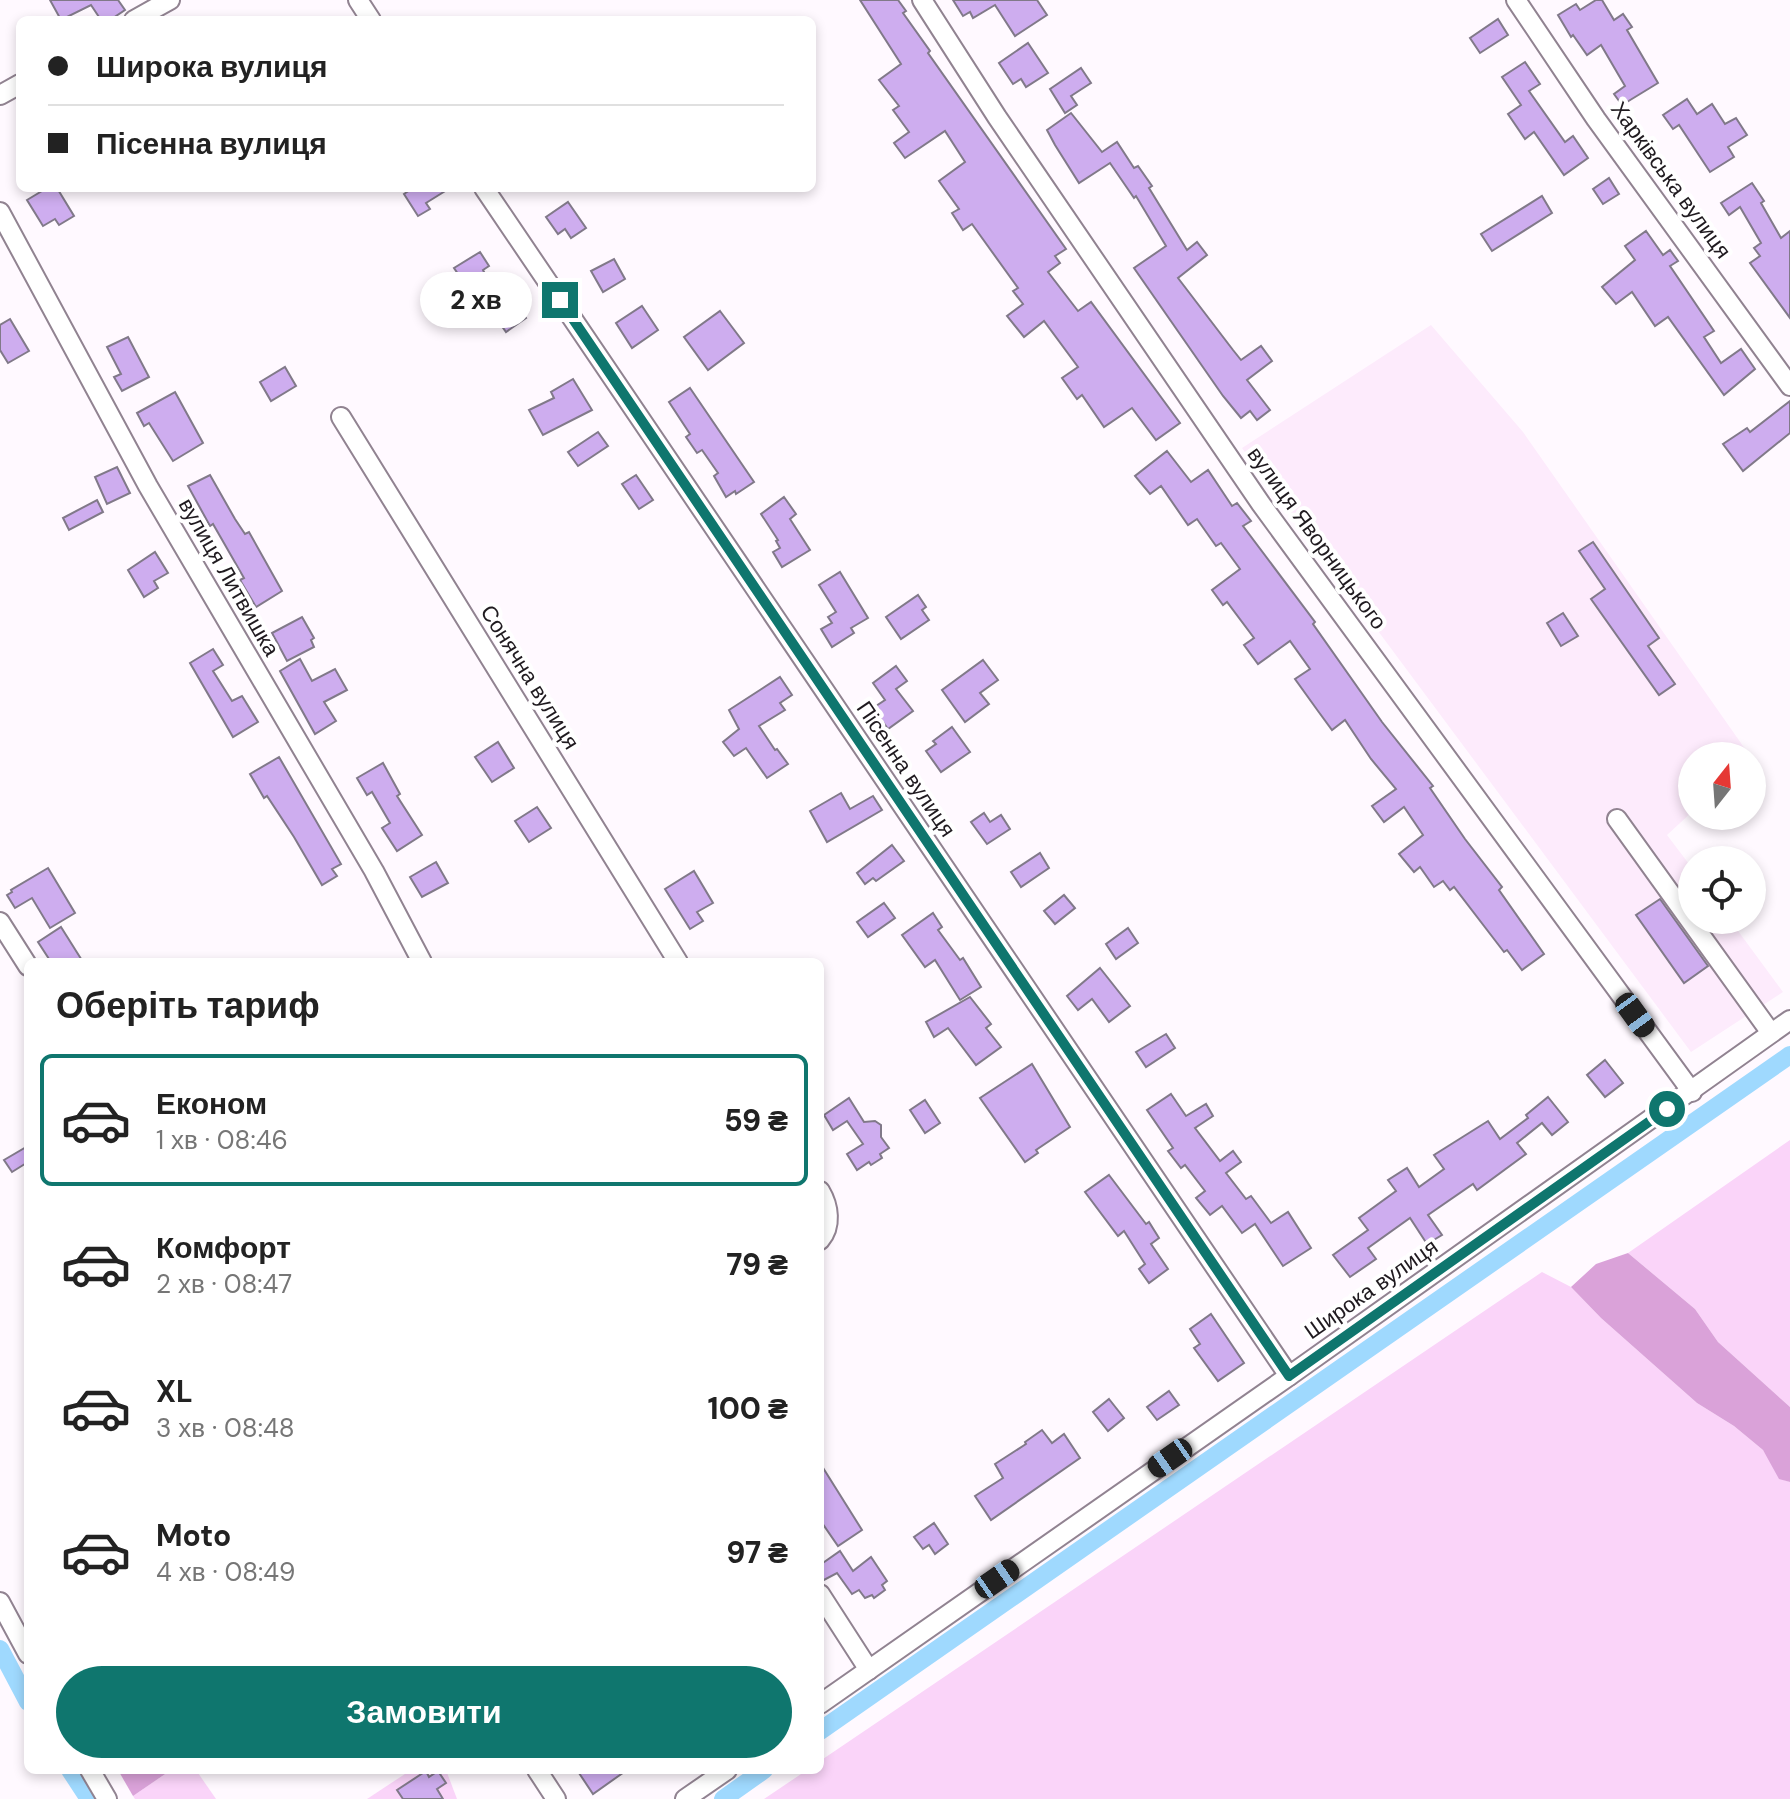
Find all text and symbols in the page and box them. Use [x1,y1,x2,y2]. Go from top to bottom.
text: Широка вулиця [96,47,327,86]
street label: Харківська вулиця [1604,96,1738,264]
text: Пісенна вулиця [96,124,327,163]
callout: 2 хв [420,272,532,328]
route end [542,282,578,318]
text: 2 хв [450,283,502,317]
street label: вулиця Яворницького [1241,441,1393,635]
street label: вулиця Литвишка [172,493,286,662]
street label: Сонячна вулиця [474,599,586,755]
street label: Пісенна вулиця [850,696,962,842]
north arrow [1678,742,1766,830]
map controls [1678,742,1766,934]
button: locate [1678,846,1766,934]
text: Оберіть тариф [56,982,320,1029]
car [1611,989,1659,1041]
icon: car [60,1084,132,1156]
text: Економ [156,1084,267,1123]
route start [1649,1091,1685,1127]
text: 59 ₴ [724,1101,788,1140]
text: 1 хв · 08:46 [156,1123,288,1157]
icon: car [60,1228,132,1300]
text: Комфорт [156,1228,291,1267]
street label: Широка вулиця [1299,1232,1443,1346]
text: 79 ₴ [726,1245,788,1284]
text: 2 хв · 08:47 [156,1267,292,1301]
icon: car [60,1372,132,1444]
text: XL [156,1372,193,1411]
text: 100 ₴ [708,1389,788,1428]
text: 3 хв · 08:48 [156,1411,295,1445]
car [1143,1434,1197,1482]
icon: car [60,1516,132,1588]
text: Moto [156,1516,231,1555]
text: 97 ₴ [726,1533,788,1572]
text: 4 хв · 08:49 [156,1555,295,1589]
car [970,1555,1024,1603]
button: Замовити [56,1666,792,1758]

